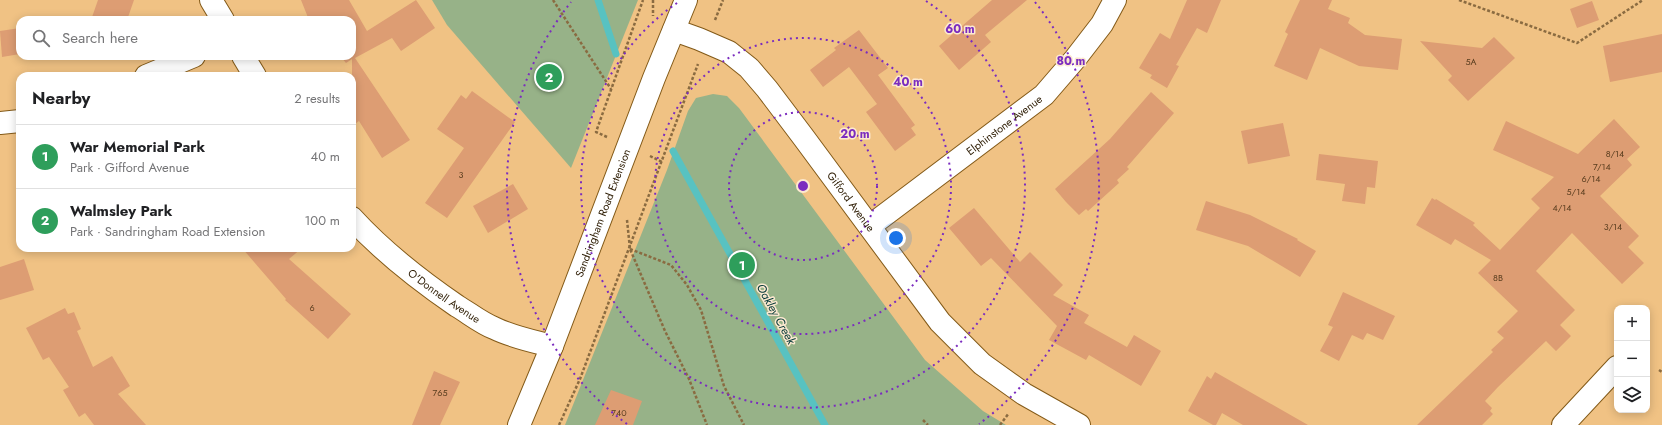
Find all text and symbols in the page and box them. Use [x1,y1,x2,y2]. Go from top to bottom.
search box [16,16,356,60]
text: 60 m [945,20,975,38]
icon: search [30,27,52,49]
text: Search here [62,27,138,49]
text: 80 m [1057,52,1086,70]
house number: 5A [1465,55,1477,68]
pin: 2 [536,62,562,92]
text: 40 m [893,73,923,91]
text: Nearby [32,86,90,110]
text: 2 results [294,89,340,108]
street label: Elphinstone Avenue [963,91,1046,159]
text: 20 m [840,125,870,143]
text: War Memorial Park [70,136,205,158]
text: 1 [42,147,48,166]
text: 40 m [311,147,340,166]
street label: Sandringham Road Extension [571,147,634,279]
house number: 8/14 [1606,147,1624,160]
text: Park · Gifford Avenue [70,158,189,177]
house number: 7/14 [1593,160,1611,173]
house number: 3 [459,168,464,181]
street label: Gifford Avenue [823,168,879,235]
house number: 6/14 [1581,172,1601,185]
centre of rings [796,179,810,193]
house number: 5/14 [1566,185,1586,198]
text: Walmsley Park [70,200,172,222]
house number: 4/14 [1552,201,1572,214]
text: 2 [41,211,49,230]
text: 100 m [305,211,340,230]
house number: 3/14 [1604,220,1622,233]
text: Park · Sandringham Road Extension [70,222,265,241]
your location [886,228,906,248]
pin: 1 [729,250,755,280]
street label: O'Donnell Avenue [405,265,484,327]
house number: 8B [1493,271,1503,284]
water label: Oakley Creek [752,280,801,348]
house number: 6 [309,301,315,314]
map controls [1614,305,1650,413]
button: + [1614,305,1650,341]
button: − [1614,341,1650,377]
button: layers [1614,377,1650,413]
house number: 765 [433,386,448,399]
house number: 740 [611,406,627,419]

